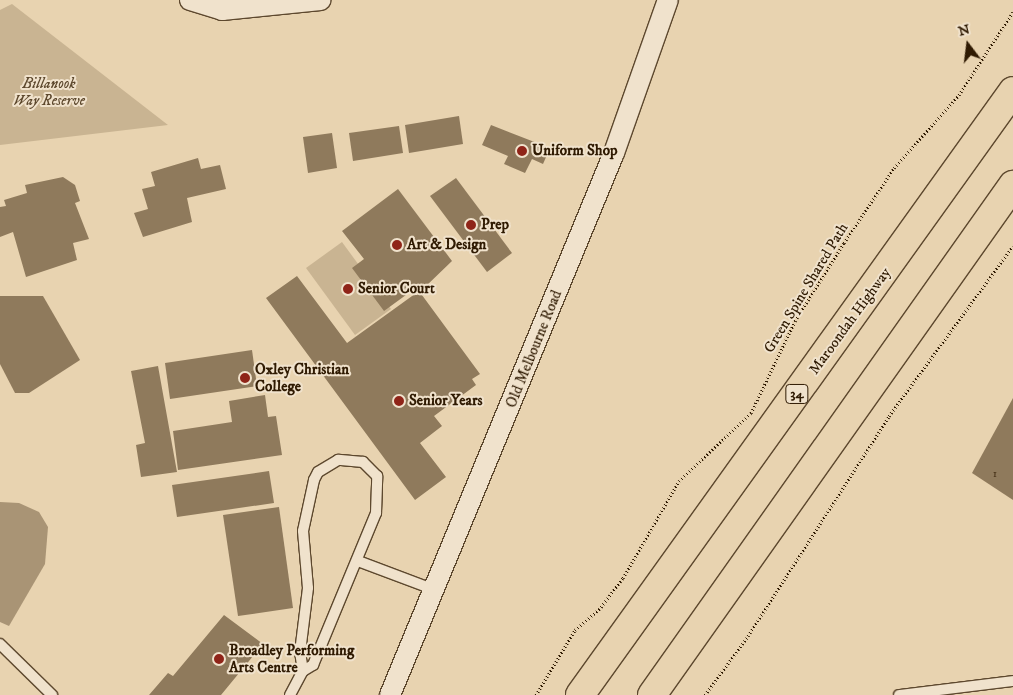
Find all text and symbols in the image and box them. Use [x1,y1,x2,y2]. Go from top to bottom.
north arrow [943,20,993,70]
text: N [956,20,972,41]
park label: Billanook Way Reserve [13,74,85,109]
place label: Uniform Shop [532,142,617,160]
marker: Uniform Shop [516,145,528,157]
place label: Prep [481,216,509,234]
marker: Prep [465,219,477,231]
street label: Green Spine Shared Path [760,220,852,356]
place label: Art & Design [407,236,486,254]
marker: Art & Design [391,239,403,251]
street label: Maroondah Highway [805,264,895,378]
place label: Senior Court [358,280,435,298]
marker: Senior Court [342,283,354,295]
street label: Old Melbourne Road [502,288,566,410]
place label: Oxley Christian College [255,360,349,395]
marker: Oxley Christian College [239,372,251,384]
road number: 34 [784,382,810,406]
place label: Senior Years [409,392,483,410]
marker: Senior Years [393,395,405,407]
house number: 1 [993,467,997,481]
place label: Broadley Performing Arts Centre [229,641,354,676]
marker: Broadley Performing Arts Centre [213,653,225,665]

